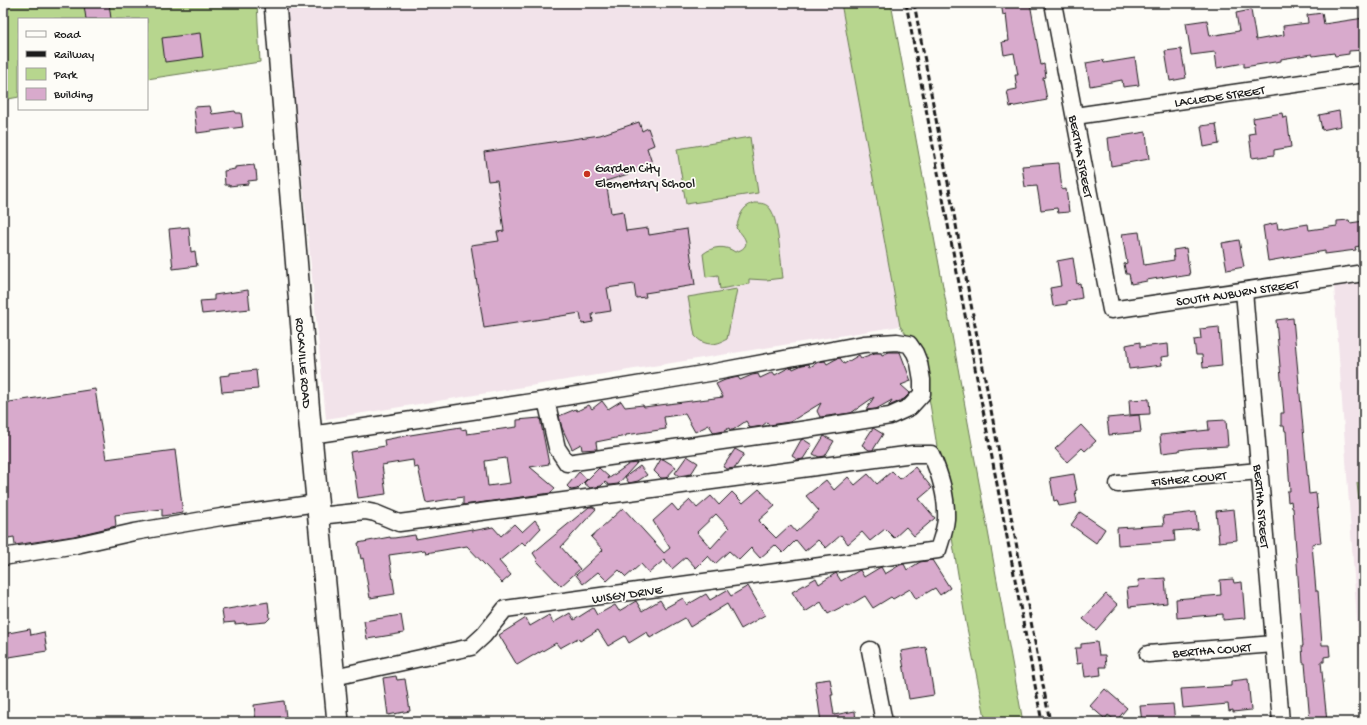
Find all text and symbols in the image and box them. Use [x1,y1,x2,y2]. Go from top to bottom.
legend [18,18,148,110]
text: Road [54,29,81,43]
text: Railway [54,49,94,63]
text: Park [53,69,79,83]
street label: LACLEDE STREET [1174,83,1267,111]
text: Building [53,89,93,103]
street label: BERTHA STREET [1064,113,1095,200]
place label: Garden City Elementary School [595,162,695,192]
marker: Garden City Elementary School [582,169,592,179]
street label: SOUTH AUBURN STREET [1175,277,1301,310]
street label: ROCKVILLE ROAD [291,317,314,409]
street label: BERTHA STREET [1249,463,1271,550]
street label: FISHER COURT [1150,469,1228,491]
street label: WISGY DRIVE [591,583,665,608]
street label: BERTHA COURT [1171,641,1253,662]

